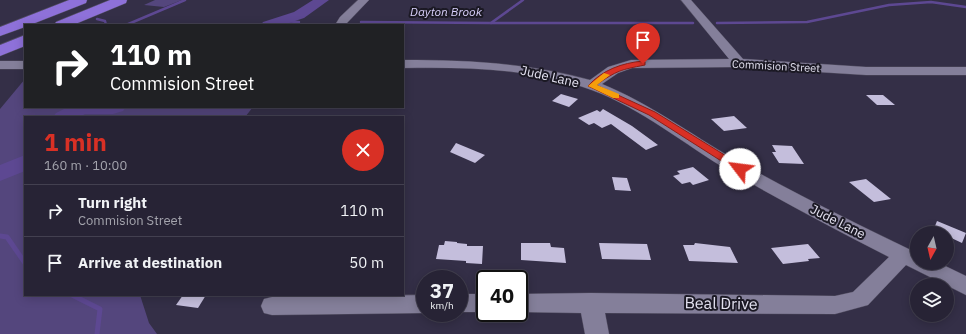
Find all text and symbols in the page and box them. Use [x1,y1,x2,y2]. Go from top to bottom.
water label: Dayton Brook [410,4,483,19]
pin [626,23,660,64]
icon: arrive [632,29,654,51]
text: 110 m [110,36,192,73]
icon: right [44,40,96,92]
street label: Commision Street [732,57,821,75]
street label: Jude Lane [519,61,581,91]
text: Commision Street [110,72,254,95]
text: 1 min [44,126,107,158]
button: close [342,129,384,171]
position arrow [719,148,761,190]
text: 160 m · 10:00 [44,157,127,174]
text: Turn right [78,193,147,212]
icon: right [44,200,66,222]
street label: Jude Lane [807,200,868,243]
text: 110 m [340,201,384,220]
text: Commision Street [78,212,182,229]
north arrow [910,226,954,270]
map controls [910,226,954,322]
icon: arrive [44,252,66,274]
text: Arrive at destination [78,253,222,272]
text: 50 m [349,253,384,272]
speed limit sign: 40 [476,270,528,322]
text: 37 [430,277,454,304]
button: layers [910,278,954,322]
street label: Beal Drive [684,292,758,314]
text: km/h [430,299,454,312]

